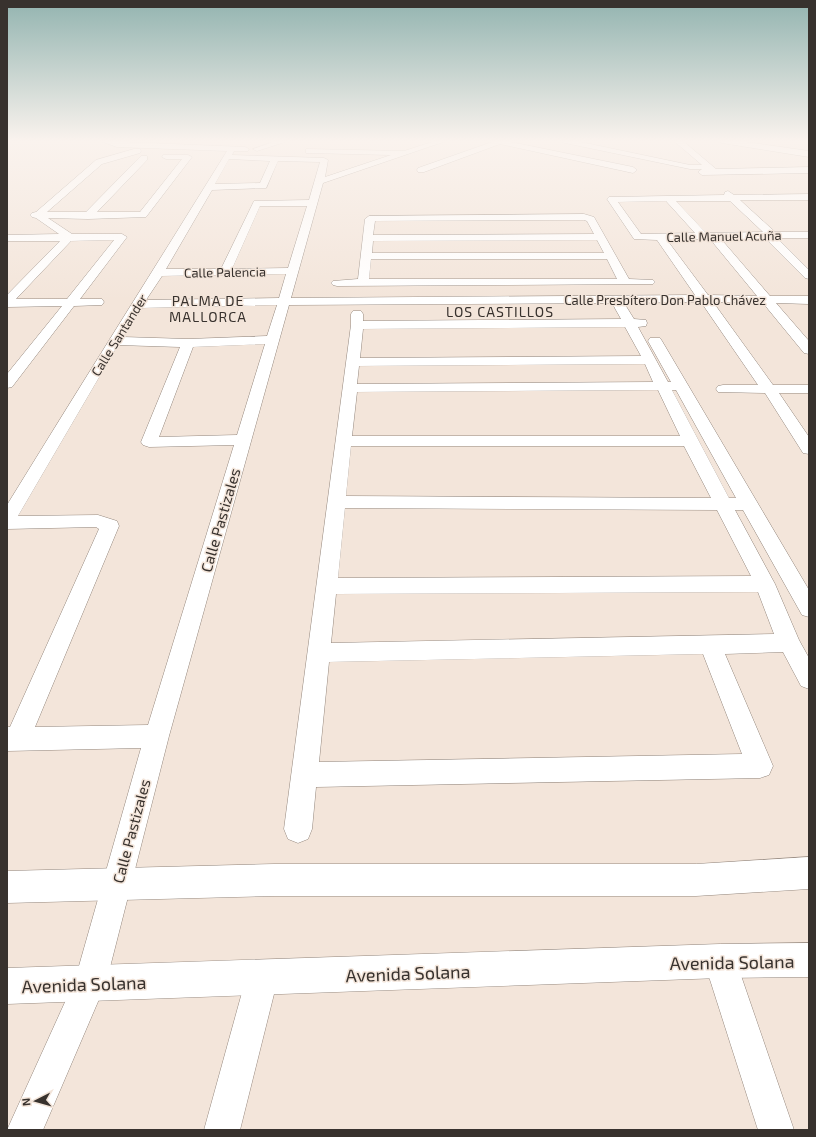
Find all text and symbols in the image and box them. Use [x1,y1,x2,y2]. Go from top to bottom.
street label: Calle Manuel Acuña [666,227,782,245]
street label: Calle Palencia [184,263,266,281]
street label: Calle Santander [87,291,151,379]
district label: PALMA DE MALLORCA [169,292,247,325]
street label: Calle Presbítero Don Pablo Chávez [564,292,766,308]
district label: LOS CASTILLOS [446,303,554,320]
street label: Calle Pastizales [197,466,243,574]
street label: Calle Pastizales [108,777,154,885]
street label: Avenida Solana [669,950,795,974]
street label: Avenida Solana [345,960,471,986]
street label: Avenida Solana [21,971,147,997]
north arrow [16,1081,56,1121]
text: N [19,1097,32,1107]

